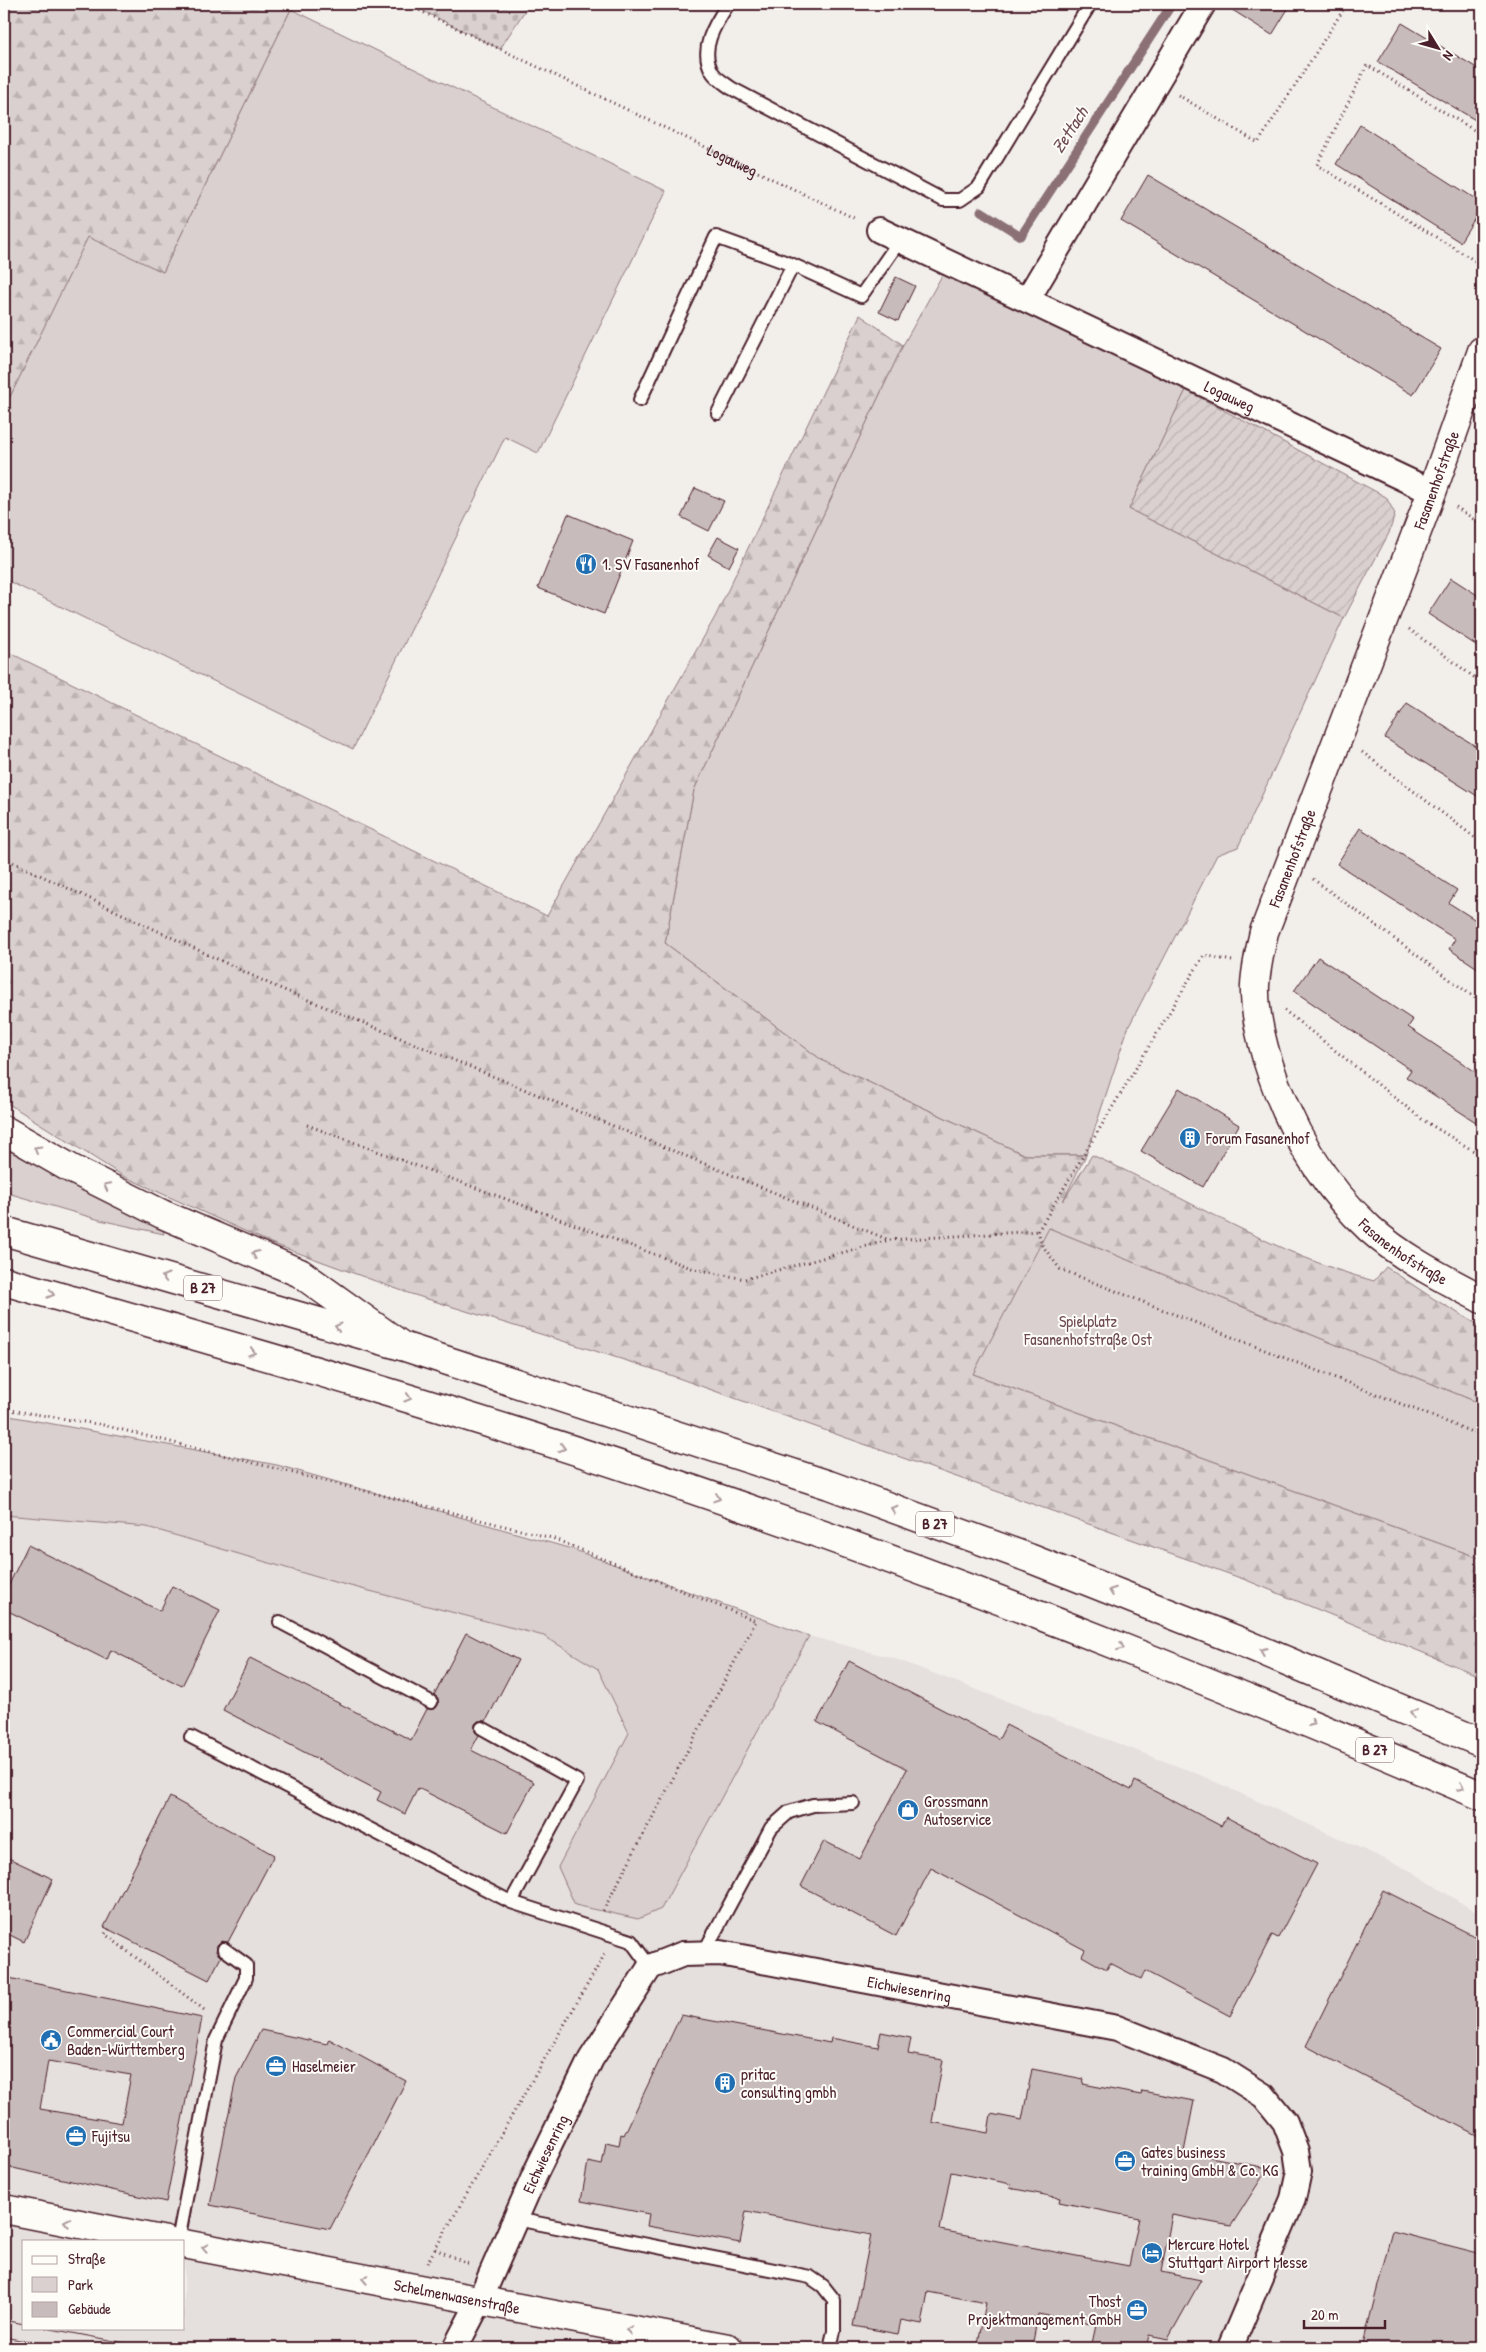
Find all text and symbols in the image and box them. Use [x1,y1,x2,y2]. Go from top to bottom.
north arrow [1414,22,1464,72]
text: N [1439,47,1459,65]
water label: Zettach [1045,101,1095,158]
street label: Logauweg [704,139,761,181]
street label: Logauweg [1201,375,1258,417]
street label: Fasanenhofstraße [1408,427,1464,533]
restaurant icon: 1. SV Fasanenhof [574,552,598,576]
place label: 1. SV Fasanenhof [602,553,700,575]
street label: Fasanenhofstraße [1263,805,1321,911]
building icon: Forum Fasanenhof [1178,1126,1202,1150]
place label: Forum Fasanenhof [1205,1127,1310,1149]
one-way arrow [33,1145,42,1155]
one-way arrow [104,1182,113,1192]
street label: Fasanenhofstraße [1353,1212,1452,1290]
one-way arrow [251,1249,260,1260]
one-way arrow [162,1273,170,1283]
road number: B 27 [184,1276,222,1300]
one-way arrow [46,1289,54,1299]
park label: Spielplatz Fasanenhofstraße Ost [1023,1310,1152,1350]
one-way arrow [335,1323,343,1333]
one-way arrow [247,1346,256,1356]
one-way arrow [403,1393,411,1403]
one-way arrow [558,1442,566,1452]
one-way arrow [712,1492,721,1502]
one-way arrow [890,1505,899,1515]
road number: B 27 [916,1512,954,1536]
one-way arrow [1108,1587,1117,1597]
one-way arrow [1116,1640,1125,1651]
one-way arrow [1259,1646,1268,1657]
one-way arrow [1409,1709,1418,1720]
one-way arrow [1307,1717,1316,1728]
road number: B 27 [1356,1738,1394,1762]
one-way arrow [1457,1782,1465,1792]
place label: Grossmann Autoservice [924,1790,992,1830]
shop icon: Grossmann Autoservice [896,1798,920,1822]
street label: Eichwiesenring [866,1970,953,2007]
place label: Commercial Court Baden-Württemberg [67,2020,185,2060]
public building icon: Commercial Court Baden-Württemberg [39,2028,63,2052]
office icon: Haselmeier [264,2054,288,2078]
place label: Haselmeier [292,2055,356,2077]
place label: pritac consulting gmbh [741,2063,836,2103]
building icon: pritac consulting gmbh [713,2071,737,2095]
street label: Eichwiesenring [517,2111,573,2197]
office icon: Fujitsu [64,2124,88,2148]
place label: Fujitsu [91,2125,130,2147]
place label: Gates business training GmbH & Co. KG [1141,2141,1279,2181]
office icon: Gates business training GmbH & Co. KG [1113,2149,1137,2173]
one-way arrow [62,2217,71,2227]
place label: Mercure Hotel Stuttgart Airport Messe [1168,2233,1308,2273]
legend [22,2240,185,2330]
hotel icon: Mercure Hotel Stuttgart Airport Messe [1140,2241,1164,2265]
one-way arrow [201,2244,209,2254]
text: Straße [68,2248,106,2269]
street label: Schelmenwasenstraße [392,2273,523,2319]
text: Park [68,2274,93,2295]
one-way arrow [360,2274,369,2284]
place label: Thost Projektmanagement GmbH [968,2290,1121,2330]
scale bar [1304,2297,1385,2329]
text: Gebäude [68,2298,111,2319]
office icon: Thost Projektmanagement GmbH [1125,2298,1149,2322]
text: 20 m [1311,2304,1338,2325]
one-way arrow [624,2325,633,2335]

